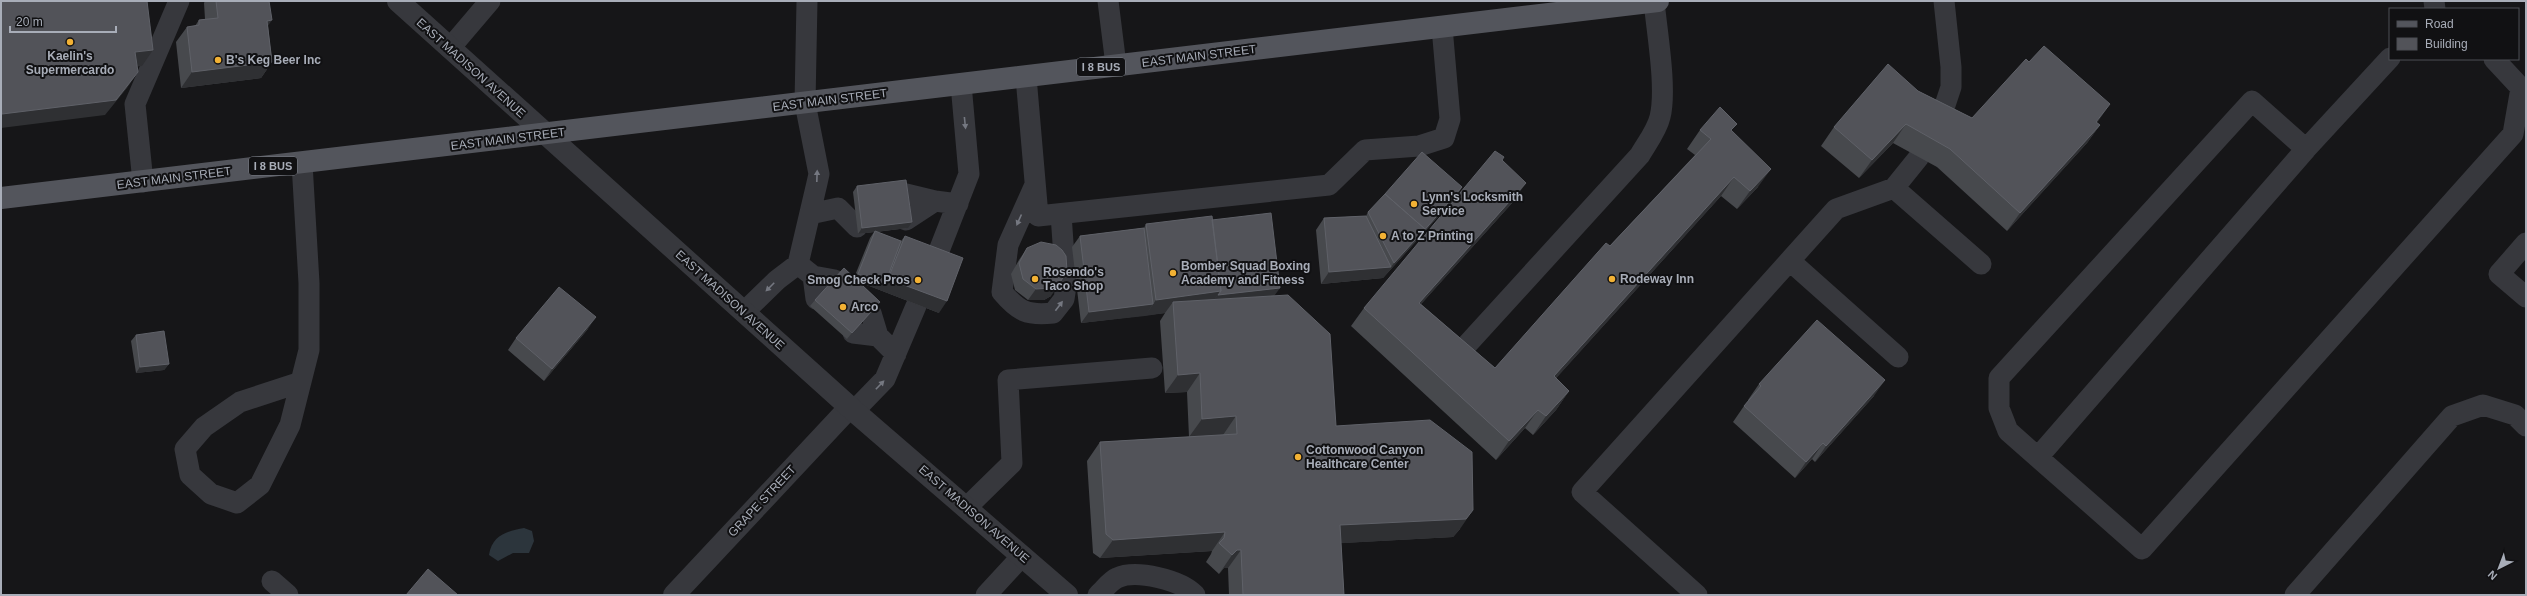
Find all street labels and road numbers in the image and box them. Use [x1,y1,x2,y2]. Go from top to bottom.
street label: EAST MADISON AVENUE [414,15,528,121]
street label: EAST MAIN STREET [1141,42,1258,70]
road number: I 8 BUS [1077,58,1125,76]
street label: EAST MAIN STREET [772,86,889,114]
street label: EAST MAIN STREET [450,125,567,153]
road number: I 8 BUS [249,157,297,175]
street label: EAST MAIN STREET [116,164,233,192]
street label: EAST MADISON AVENUE [673,247,787,353]
street label: GRAPE STREET [725,462,799,540]
street label: EAST MADISON AVENUE [916,462,1032,566]

